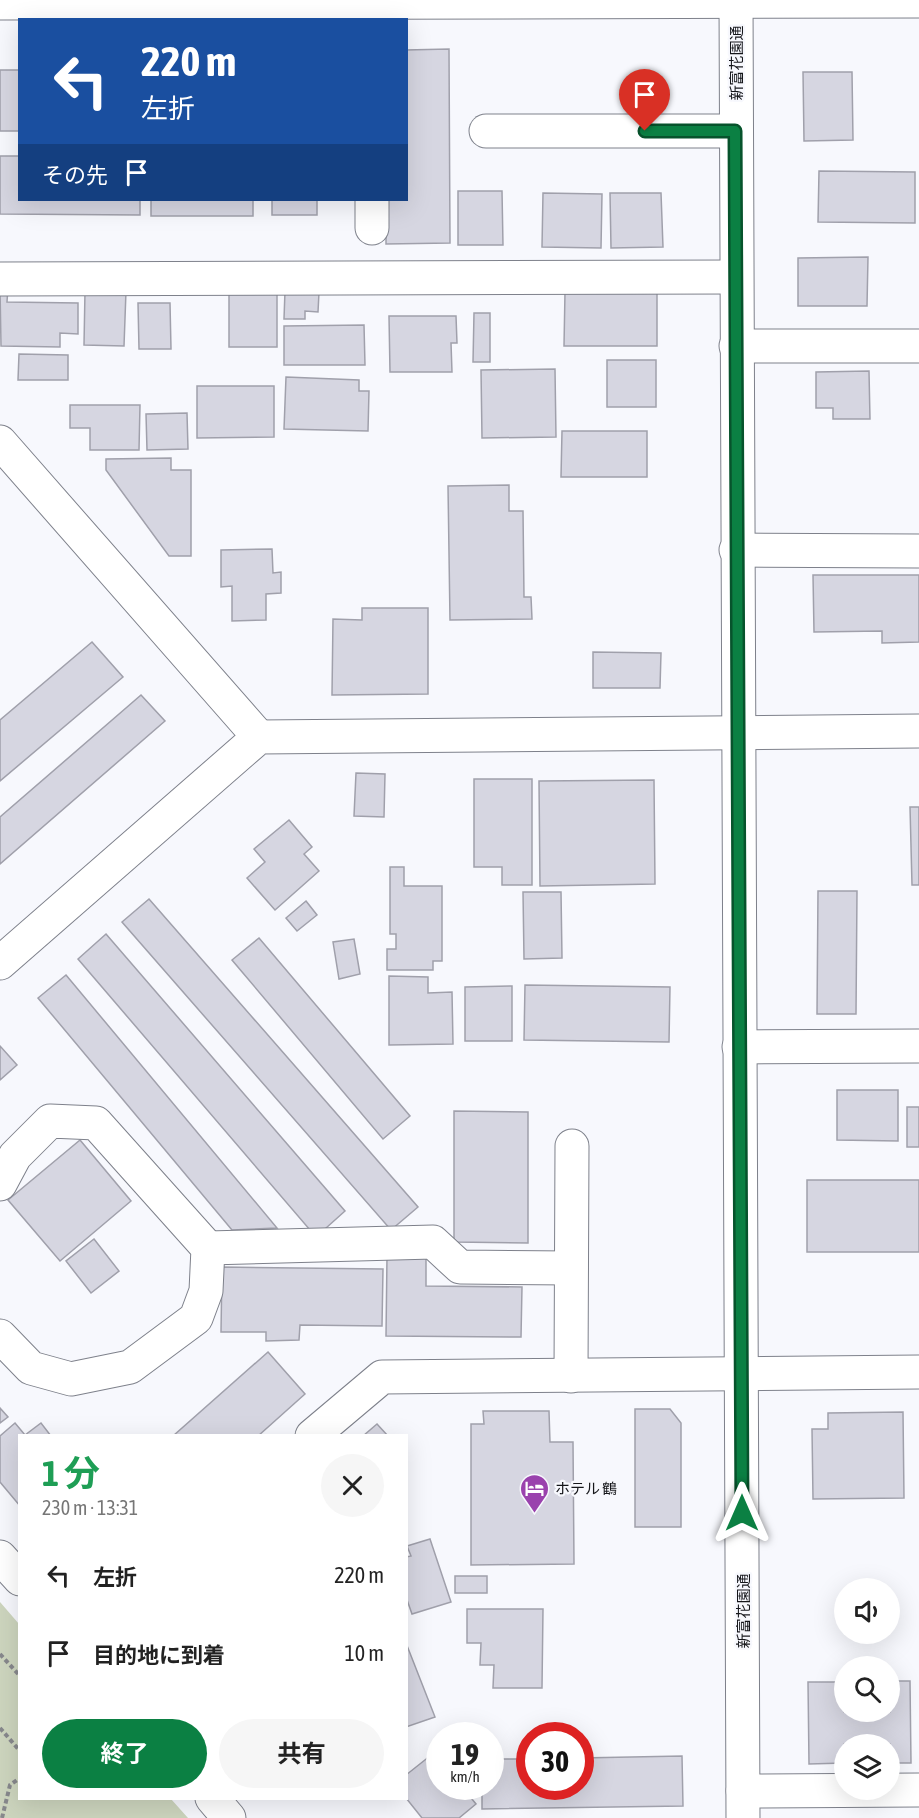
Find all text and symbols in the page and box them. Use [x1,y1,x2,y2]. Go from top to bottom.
street label: 新富花園通 [728,25,745,101]
text: 220 m [141,37,236,85]
icon: left [42,42,120,120]
pin [619,69,670,131]
icon: arrive [628,78,661,111]
text: 左折 [141,93,195,124]
icon: arrive [120,156,153,189]
text: その先 [42,162,108,188]
text: 1 分 [42,1452,100,1494]
button: close [321,1454,384,1517]
hotel icon: ホテル 鶴 [518,1472,550,1514]
place label: ホテル 鶴 [555,1480,617,1497]
position arrow [710,1481,774,1545]
text: 230 m · 13:31 [42,1496,138,1519]
icon: left [42,1559,75,1592]
text: 220 m [334,1562,384,1588]
text: 左折 [93,1564,137,1590]
street label: 新富花園通 [735,1573,752,1649]
map controls [834,1578,900,1800]
button: sound [834,1578,900,1644]
icon: arrive [42,1637,75,1670]
text: 10 m [344,1640,384,1666]
text: 目的地に到着 [93,1642,225,1668]
button: search [834,1656,900,1722]
button: 終了 [42,1719,207,1788]
button: 共有 [219,1719,384,1788]
speed limit sign: 30 [516,1722,594,1800]
button: layers [834,1734,900,1800]
text: 19 [451,1737,479,1771]
text: km/h [450,1768,480,1785]

